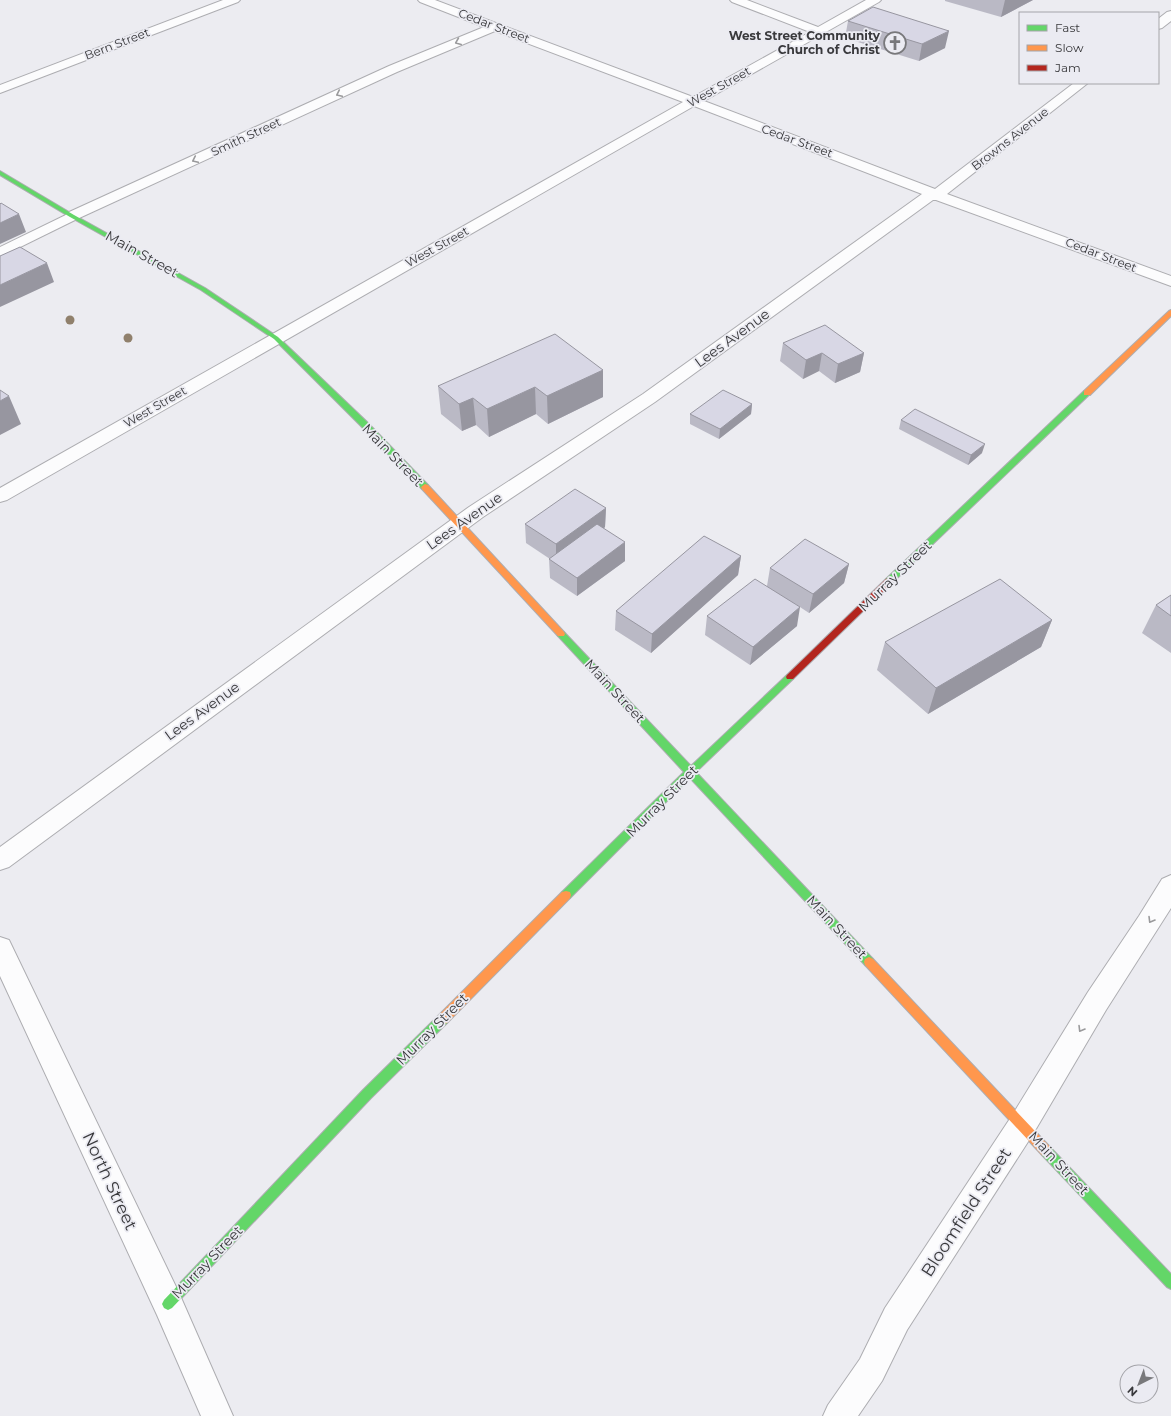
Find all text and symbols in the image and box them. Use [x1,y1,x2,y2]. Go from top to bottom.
street label: Cedar Street [457,5,532,46]
legend [1019,12,1159,84]
text: Fast [1055,20,1080,35]
street label: Bern Street [82,24,152,63]
place label: West Street Community Church of Christ [729,28,881,57]
church icon: West Street Community Church of Christ [882,30,908,56]
one-way arrow [455,37,462,45]
text: Slow [1055,40,1084,55]
text: Jam [1054,60,1081,75]
street label: West Street [684,63,753,110]
one-way arrow [336,89,343,97]
street label: Browns Avenue [968,104,1051,173]
street label: Smith Street [208,114,283,159]
street label: Cedar Street [759,121,835,160]
one-way arrow [192,155,199,163]
street label: West Street [402,223,471,270]
street label: Main Street [102,227,182,282]
street label: Cedar Street [1064,234,1139,275]
street label: Lees Avenue [691,305,773,371]
street label: West Street [121,382,189,431]
street label: Main Street [358,420,428,491]
street label: Lees Avenue [423,488,505,554]
street label: Murray Street [855,536,936,615]
street label: Main Street [581,655,649,727]
street label: Lees Avenue [161,678,243,744]
street label: Murray Street [622,761,702,841]
street label: Main Street [803,891,871,963]
one-way arrow [1148,916,1156,923]
street label: Murray Street [392,989,472,1069]
one-way arrow [1078,1025,1085,1032]
street label: Main Street [1025,1127,1093,1199]
street label: North Street [79,1129,141,1233]
street label: Bloomfield Street [917,1144,1015,1280]
street label: Murray Street [168,1221,247,1302]
north arrow [1119,1364,1159,1404]
text: N [1124,1383,1140,1400]

